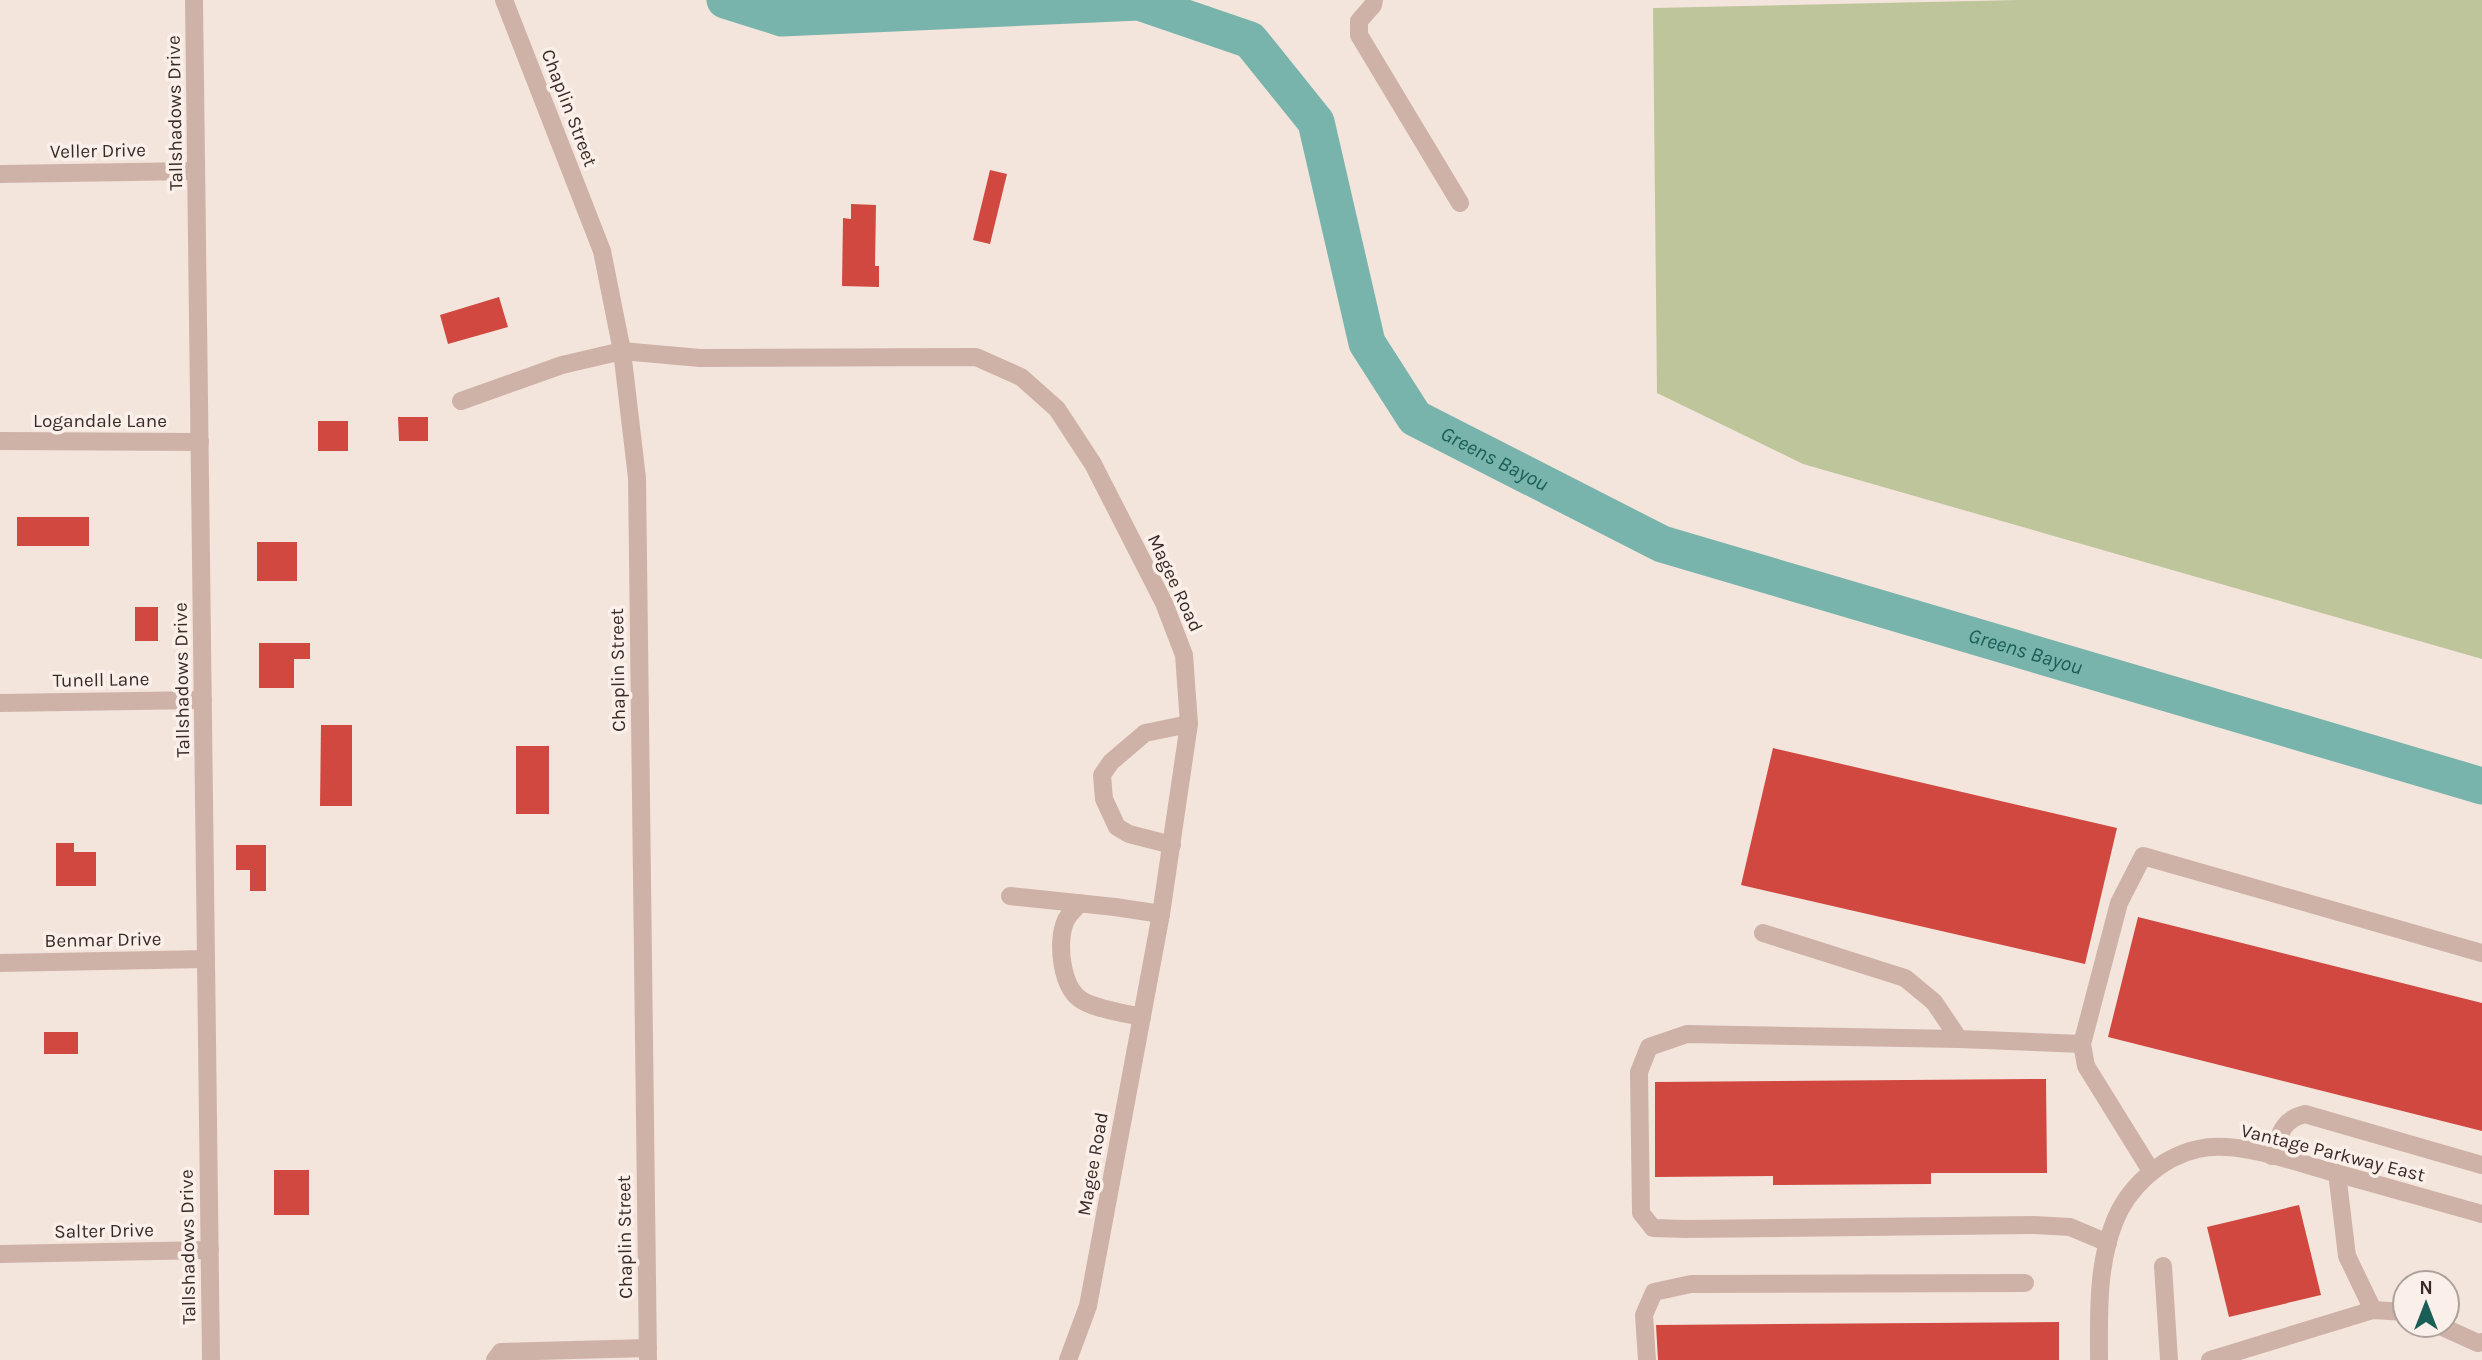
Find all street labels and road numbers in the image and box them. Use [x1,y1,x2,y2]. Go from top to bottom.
street label: Tallshadows Drive [163,35,187,191]
street label: Chaplin Street [537,46,601,170]
street label: Veller Drive [50,139,146,163]
street label: Logandale Lane [33,410,167,432]
street label: Magee Road [1143,531,1207,635]
street label: Tallshadows Drive [170,602,194,758]
street label: Chaplin Street [606,608,630,732]
street label: Tunell Lane [52,668,150,692]
street label: Benmar Drive [44,928,162,952]
street label: Magee Road [1073,1110,1113,1218]
street label: Vantage Parkway East [2239,1119,2427,1187]
street label: Tallshadows Drive [176,1169,200,1325]
street label: Chaplin Street [613,1175,637,1299]
street label: Salter Drive [54,1219,154,1243]

